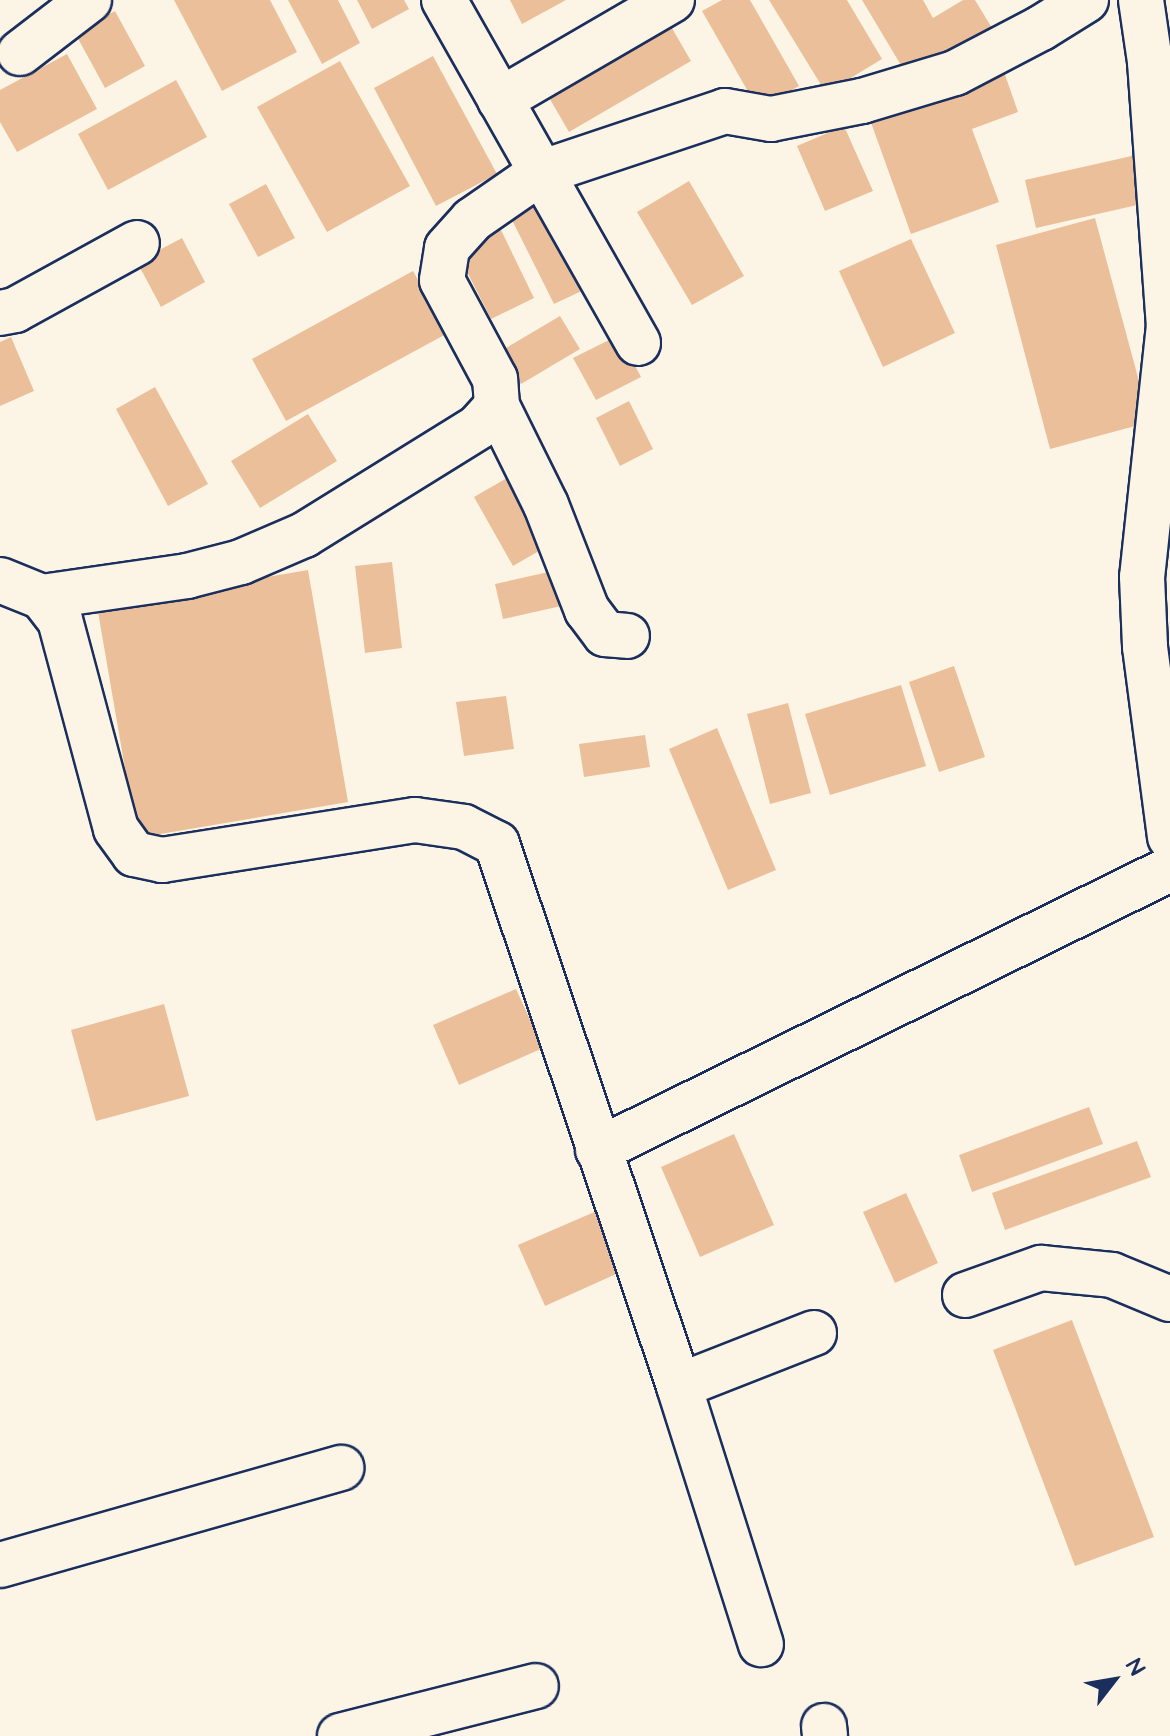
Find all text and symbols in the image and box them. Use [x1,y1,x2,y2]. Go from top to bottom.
north arrow [1074,1640,1154,1720]
text: N [1118,1653,1152,1681]

